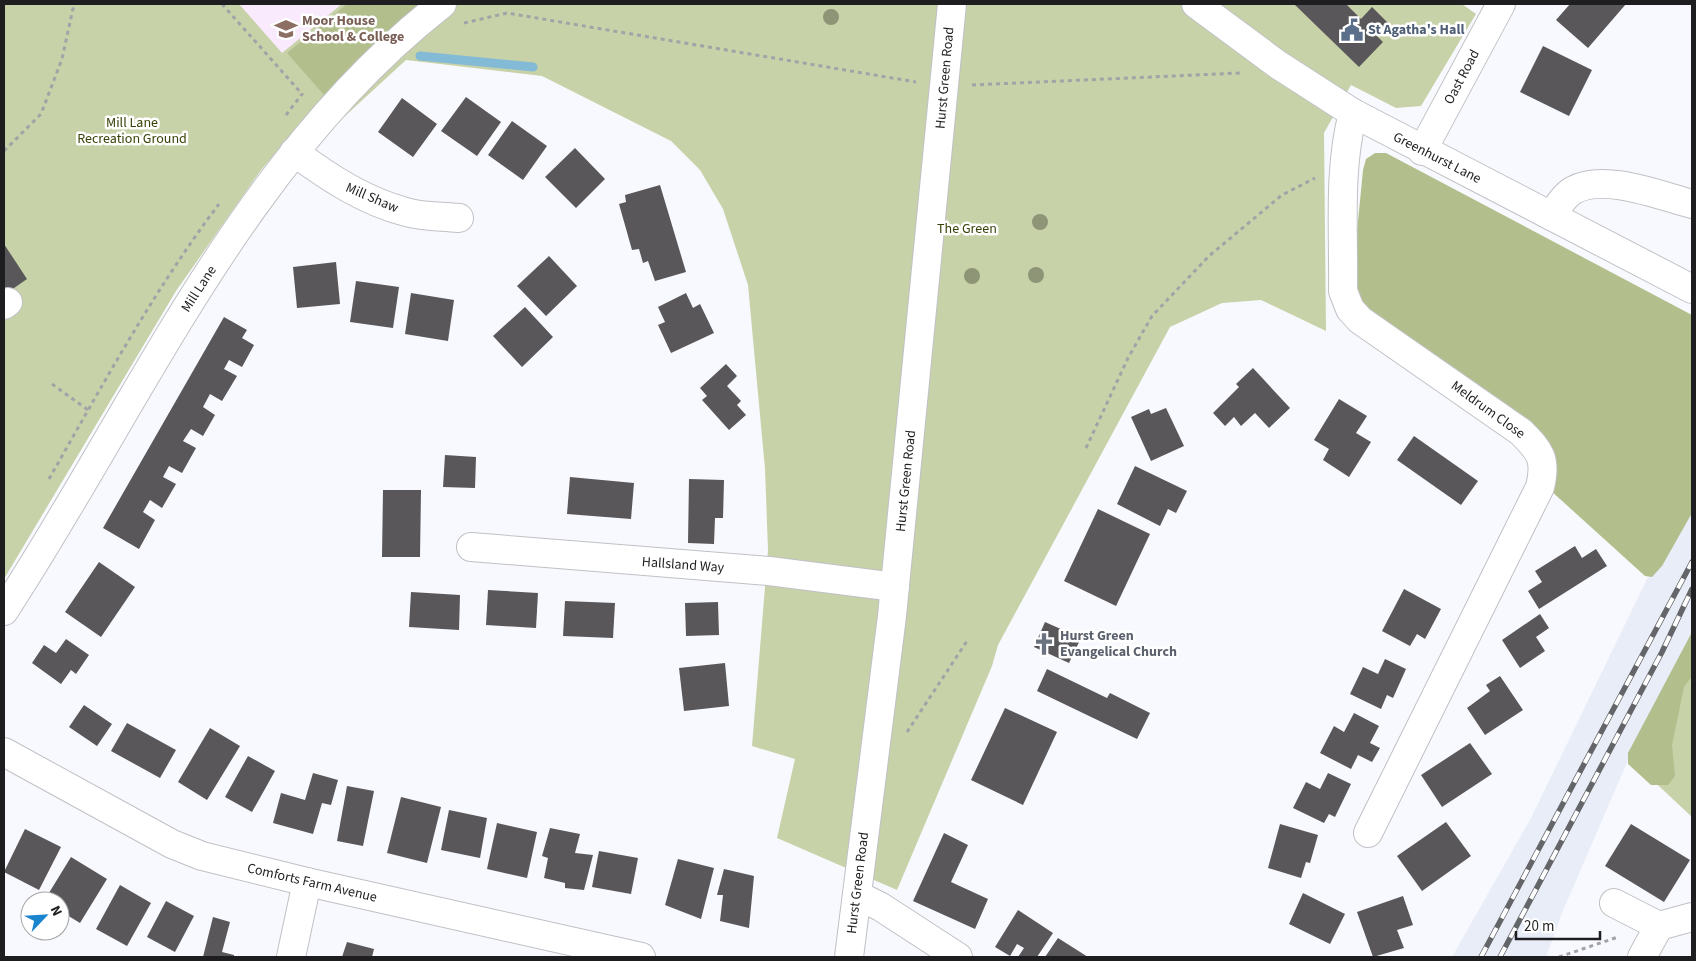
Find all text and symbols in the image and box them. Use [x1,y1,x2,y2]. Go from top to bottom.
place label: Moor House School & College [302,11,404,47]
school or university icon: Moor House School & College [273,16,299,42]
public building icon: St Agatha's Hall [1339,17,1365,43]
place label: St Agatha's Hall [1368,20,1464,40]
street label: Hurst Green Road [931,26,959,130]
street label: Oast Road [1439,46,1485,108]
park label: Mill Lane Recreation Ground [77,113,187,149]
street label: Greenhurst Lane [1389,127,1485,189]
street label: Mill Shaw [342,178,402,218]
park label: The Green [937,219,997,239]
street label: Mill Lane [176,262,222,316]
street label: Meldrum Close [1447,376,1529,444]
street label: Hurst Green Road [891,429,921,533]
street label: Hallsland Way [641,552,725,578]
place label: Hurst Green Evangelical Church [1060,626,1177,662]
church icon: Hurst Green Evangelical Church [1031,631,1057,657]
street label: Hurst Green Road [842,831,874,935]
street label: Comforts Farm Avenue [245,858,379,908]
north arrow [20,891,70,941]
text: N [45,902,67,919]
scale bar [1516,908,1600,940]
text: 20 m [1524,916,1554,937]

